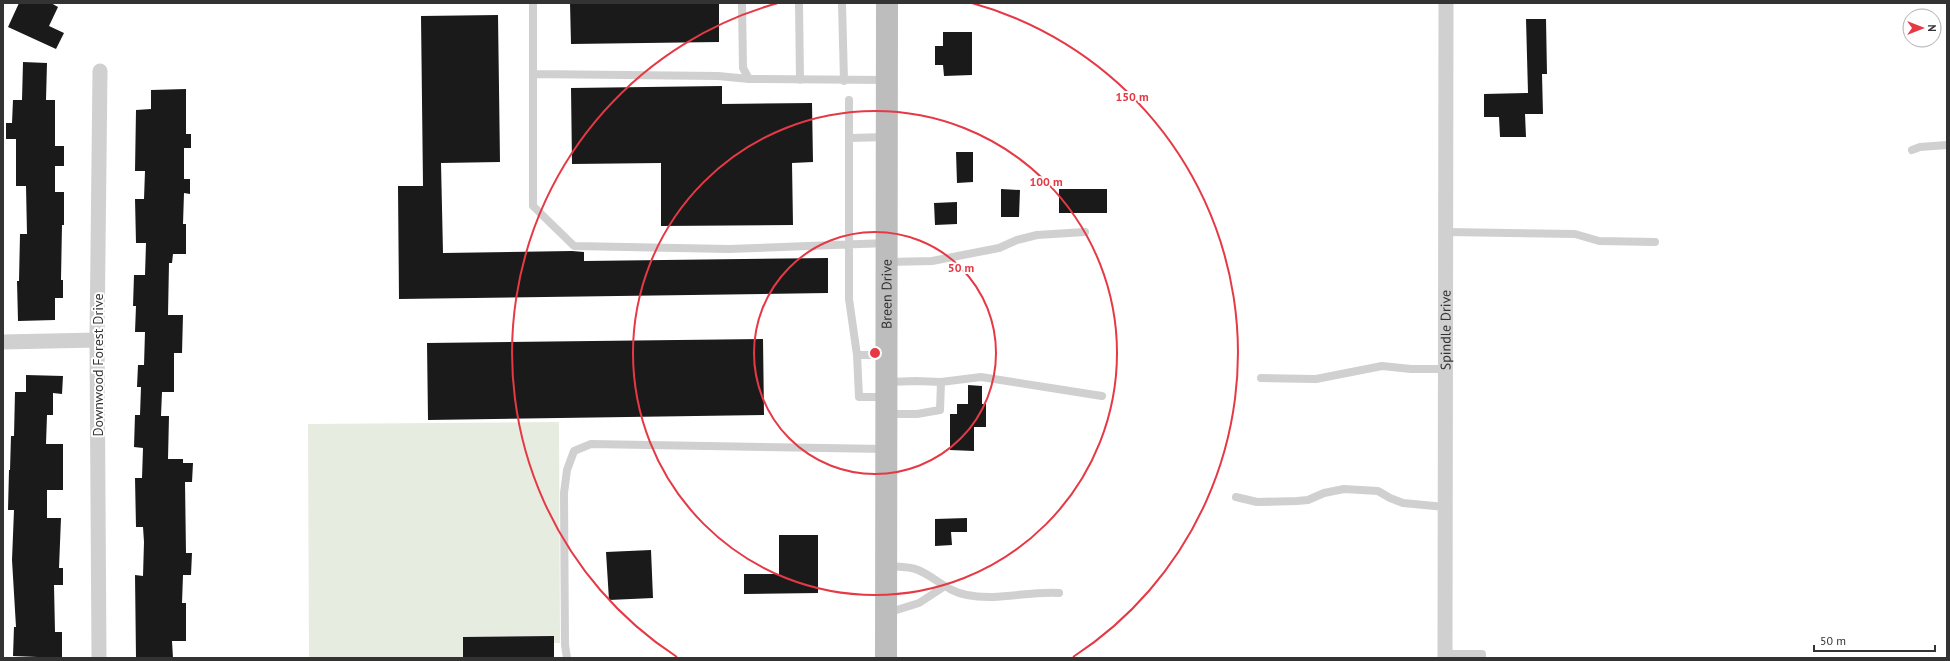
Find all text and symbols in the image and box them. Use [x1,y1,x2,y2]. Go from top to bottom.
north arrow [1902,8,1942,48]
text: N [1925,24,1939,32]
text: 150 m [1115,89,1149,104]
text: 100 m [1029,174,1063,189]
street label: Breen Drive [878,259,896,329]
text: 50 m [948,260,974,275]
street label: Spindle Drive [1436,290,1455,370]
street label: Downwood Forest Drive [89,293,107,437]
centre of rings [868,346,882,360]
scale bar [1814,627,1935,653]
text: 50 m [1820,633,1846,648]

